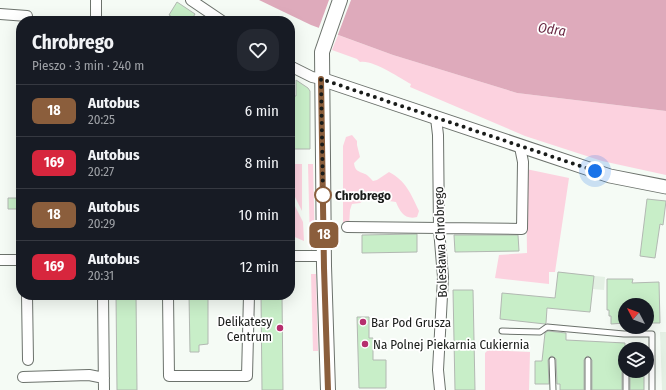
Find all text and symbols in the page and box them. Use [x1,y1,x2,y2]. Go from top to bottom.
water label: Odra [537,19,567,40]
button: heart [237,29,279,71]
text: Chrobrego [32,31,114,54]
text: Pieszo · 3 min · 240 m [32,58,144,73]
text: Autobus [88,94,139,112]
text: 18 [47,102,61,119]
text: 6 min [245,102,279,120]
text: 20:25 [88,112,115,127]
text: Autobus [88,146,139,164]
text: 169 [44,154,64,171]
text: 8 min [245,154,279,172]
your location [585,161,605,181]
text: 20:27 [88,164,114,179]
marker: Chrobrego [314,186,332,204]
street label: Bolesława Chrobrego [431,186,450,298]
place label: Chrobrego [335,188,391,203]
text: Autobus [88,198,139,216]
text: 18 [47,206,61,223]
text: 10 min [239,206,279,224]
text: 20:29 [88,216,115,231]
line badge: 18 [306,222,342,248]
text: 18 [317,226,331,243]
text: Autobus [88,250,139,268]
text: 169 [44,258,64,275]
text: 12 min [240,258,279,276]
text: 20:31 [88,268,114,283]
north arrow [618,298,654,334]
map controls [618,298,654,378]
place label: Delikatesy Centrum [217,314,272,344]
place label: Bar Pod Grusza [371,315,451,330]
marker: Bar Pod Grusza [358,317,368,327]
marker: Delikatesy Centrum [275,323,285,333]
place label: Na Polnej Piekarnia Cukiernia [373,337,529,352]
marker: Na Polnej Piekarnia Cukiernia [360,339,370,349]
button: layers [618,342,654,378]

